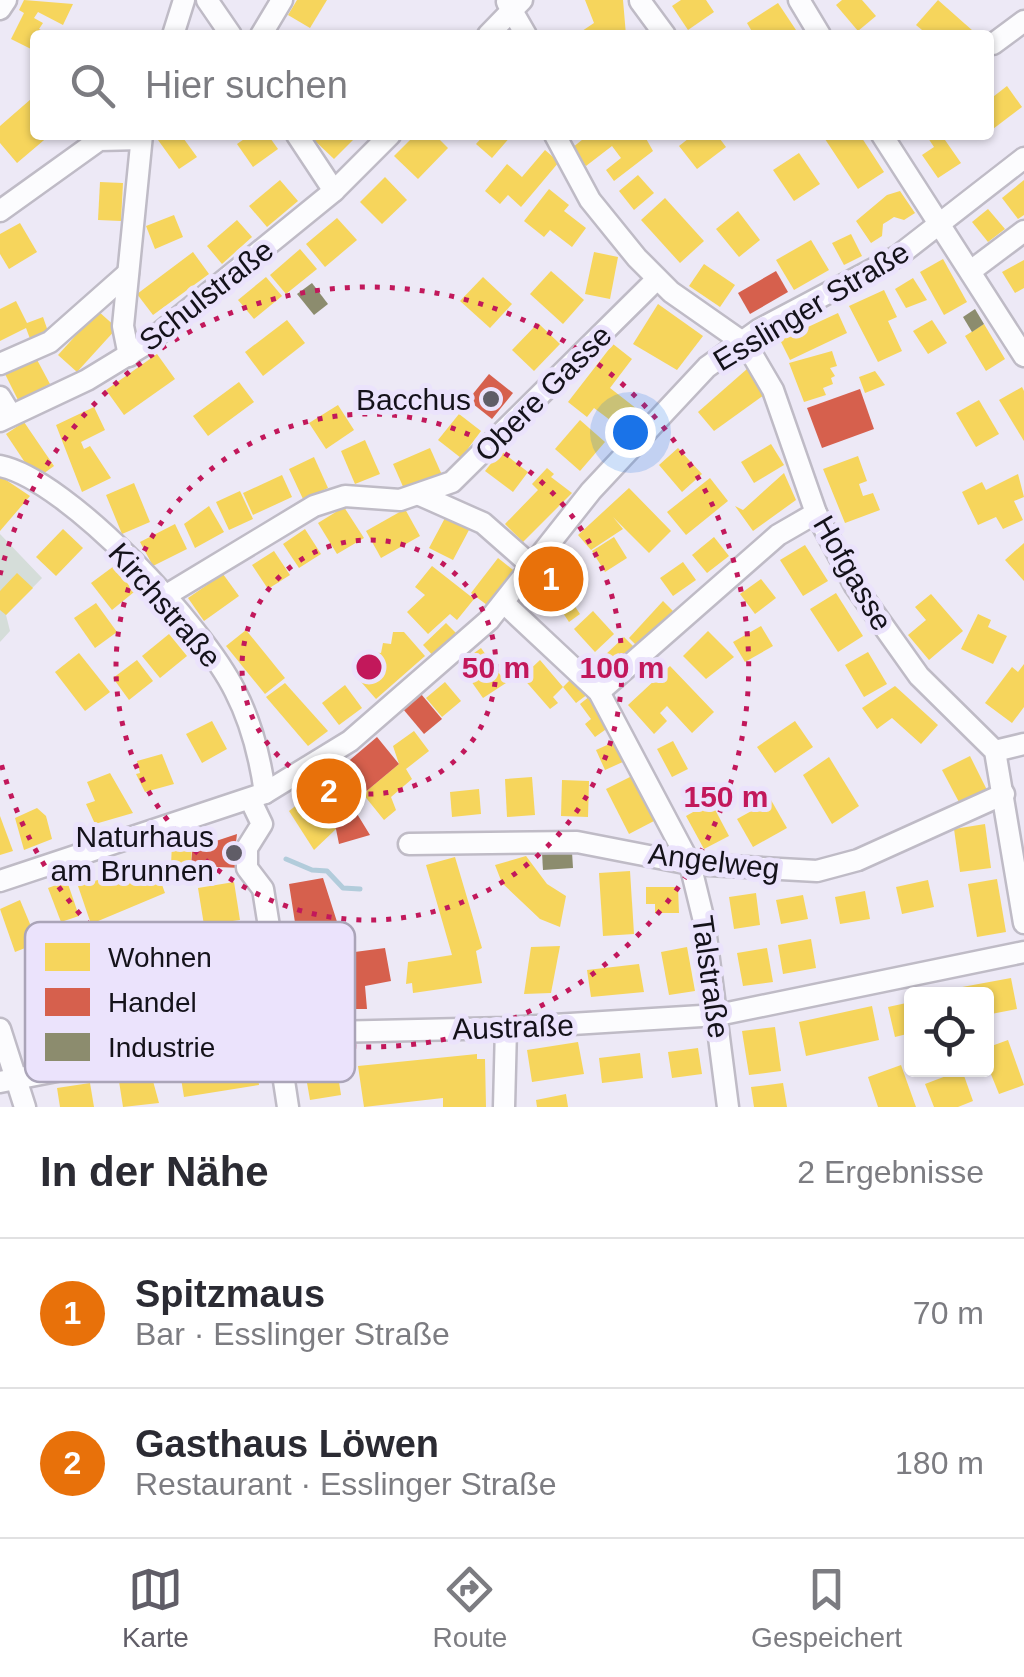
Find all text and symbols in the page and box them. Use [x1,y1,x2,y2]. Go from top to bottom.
search box [30,30,994,140]
icon: search [65,58,120,113]
text: Hier suchen [145,64,348,106]
street label: Schulstraße [133,233,279,357]
street label: Esslinger Straße [707,235,915,377]
street label: Obere Gasse [468,318,618,468]
place label: Bacchus [356,383,471,416]
marker: Bacchus [480,388,502,410]
your location [605,407,656,458]
street label: Hofgasse [807,510,899,636]
street label: Kirchstraße [102,536,228,674]
pin: 1 [518,542,584,616]
centre of rings [351,649,387,685]
text: 50 m [462,651,530,684]
text: 100 m [579,651,665,684]
pin: 2 [296,754,362,828]
text: 150 m [683,780,769,813]
place label: Naturhaus am Brunnen [51,820,214,887]
street label: Angelweg [647,837,781,885]
marker: Naturhaus am Brunnen [223,842,245,864]
street label: Talstraße [686,914,736,1040]
legend [25,922,355,1082]
text: Wohnen [108,942,212,973]
text: Handel [108,987,197,1018]
map controls [904,987,994,1077]
button: locate [904,987,994,1077]
street label: Austraße [452,1008,574,1046]
text: Industrie [108,1032,215,1063]
text: In der Nähe [40,1148,269,1195]
text: 2 Ergebnisse [797,1154,984,1190]
text: Spitzmaus [135,1273,325,1315]
text: 1 [64,1295,81,1331]
text: 70 m [913,1295,984,1331]
text: Bar · Esslinger Straße [135,1316,450,1352]
text: Gasthaus Löwen [135,1423,439,1465]
text: 2 [64,1445,81,1481]
text: 180 m [895,1445,984,1481]
text: Restaurant · Esslinger Straße [135,1466,557,1502]
tab: Karte [122,1562,189,1654]
tab: Route [433,1562,507,1654]
tab: Gespeichert [751,1562,902,1654]

